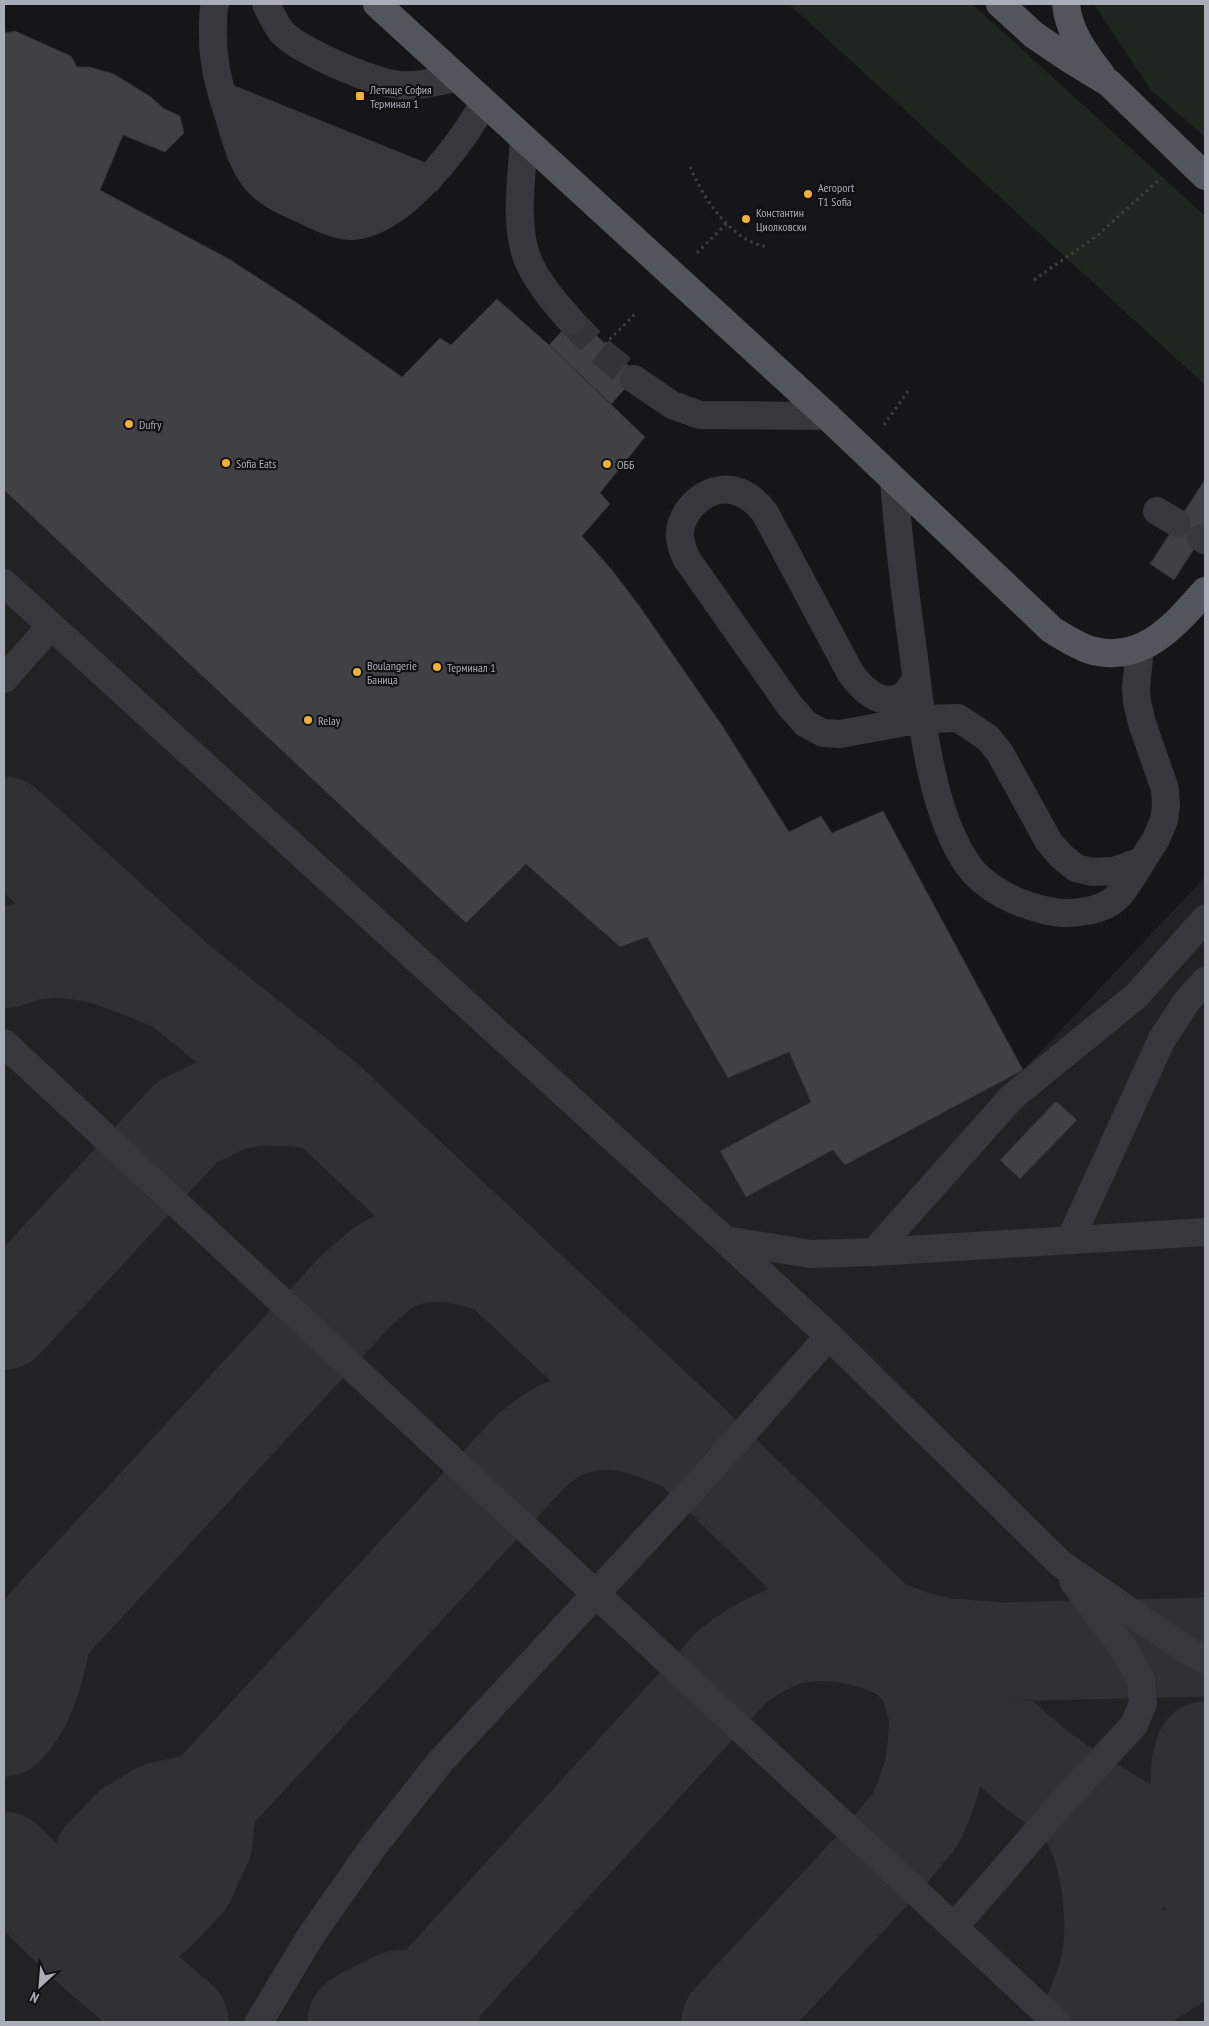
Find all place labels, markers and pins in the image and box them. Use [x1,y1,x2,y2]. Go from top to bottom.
place label: Летище София Терминал 1 [369,82,432,111]
marker: Летище София Терминал 1 [354,90,366,102]
place label: Aeroport T1 Sofia [818,180,855,209]
marker: Aeroport T1 Sofia [802,188,814,200]
place label: Константин Циолковски [756,205,807,234]
marker: Константин Циолковски [740,213,752,225]
place label: Dufry [139,417,162,432]
marker: Dufry [123,418,135,430]
place label: Sofia Eats [236,456,276,471]
marker: Sofia Eats [220,457,232,469]
place label: ОББ [617,457,634,472]
marker: ОББ [601,458,613,470]
place label: Boulangerie Баница [367,658,417,687]
place label: Терминал 1 [447,660,496,675]
marker: Терминал 1 [431,661,443,673]
marker: Boulangerie Баница [351,666,363,678]
place label: Relay [318,713,341,728]
marker: Relay [302,714,314,726]

